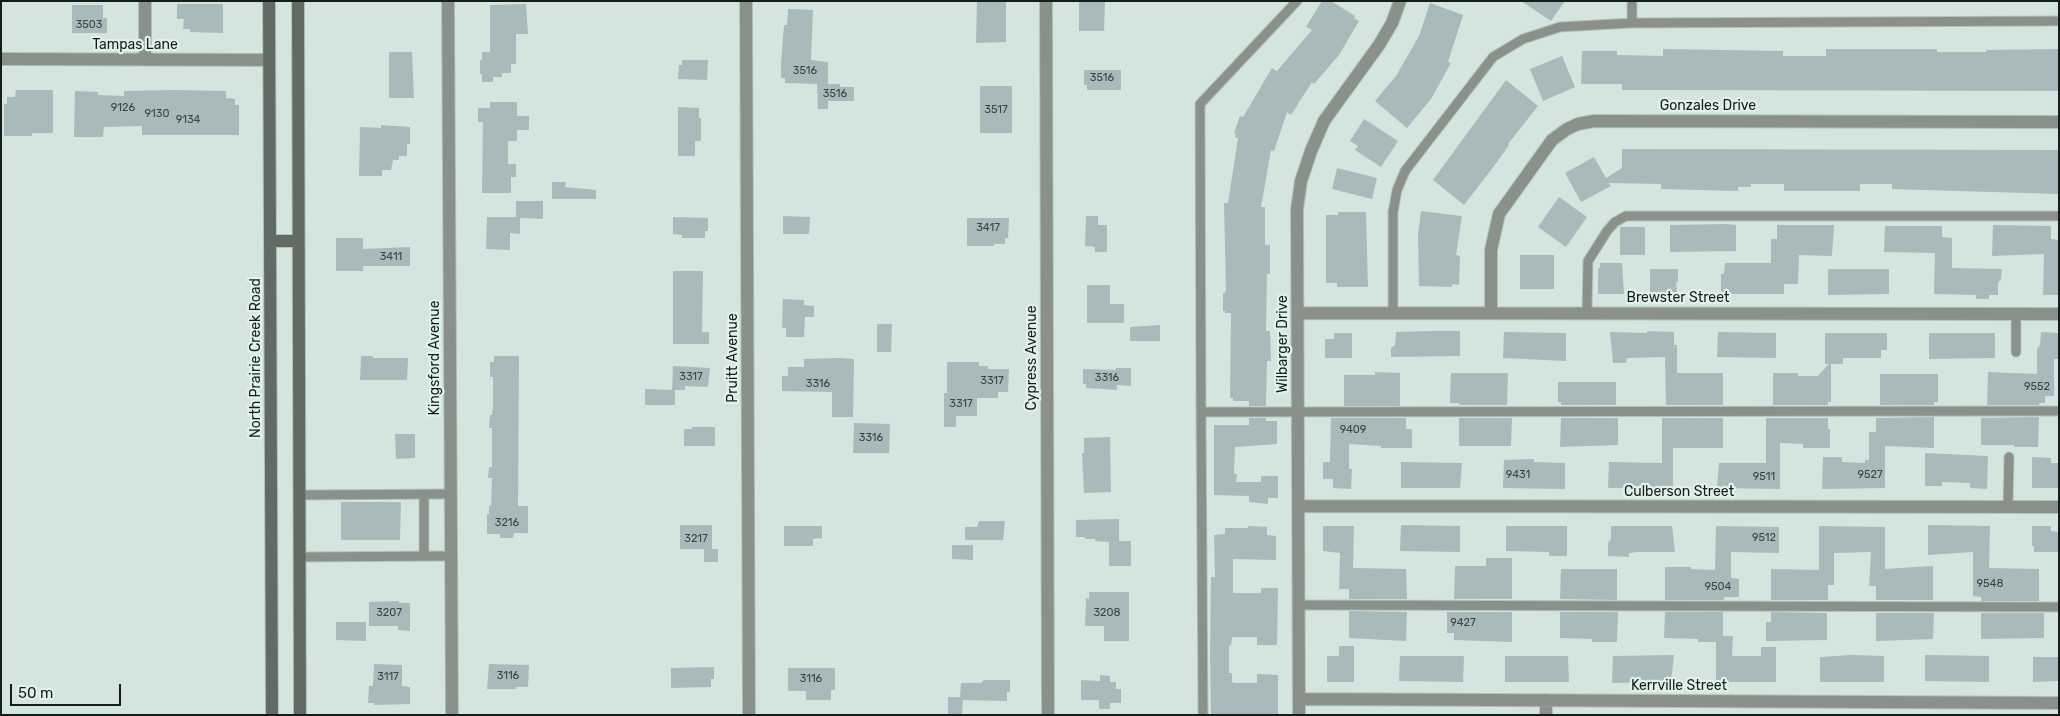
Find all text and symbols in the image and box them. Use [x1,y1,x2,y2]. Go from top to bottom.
house number: 3503 [76,18,102,32]
street label: Tampas Lane [92,37,178,53]
house number: 3516 [793,64,817,78]
house number: 3516 [1090,71,1114,85]
house number: 3516 [823,87,847,101]
street label: Gonzales Drive [1660,98,1756,114]
house number: 9126 [111,101,135,115]
house number: 3517 [984,103,1008,117]
house number: 9130 [145,107,169,121]
house number: 9134 [176,113,200,127]
house number: 3417 [976,221,1000,235]
house number: 3411 [380,250,402,264]
street label: North Prairie Creek Road [248,278,264,438]
street label: Brewster Street [1627,290,1729,306]
street label: Wilbarger Drive [1275,295,1291,393]
street label: Kingsford Avenue [427,300,443,416]
street label: Cypress Avenue [1024,305,1040,411]
street label: Pruitt Avenue [725,313,741,403]
house number: 3317 [679,370,703,384]
house number: 3316 [1095,371,1119,385]
house number: 3317 [980,374,1004,388]
house number: 3316 [806,377,830,391]
house number: 9552 [2024,380,2050,394]
house number: 3317 [949,397,973,411]
house number: 9409 [1340,423,1366,437]
house number: 3316 [859,431,883,445]
house number: 9431 [1506,468,1530,482]
house number: 9527 [1857,468,1883,482]
house number: 9511 [1753,470,1775,484]
street label: Culberson Street [1624,484,1734,500]
house number: 3216 [495,516,519,530]
house number: 9512 [1752,531,1776,545]
house number: 3217 [684,532,708,546]
house number: 9548 [1977,577,2003,591]
house number: 9504 [1705,580,1731,594]
house number: 3207 [376,606,402,620]
house number: 3208 [1093,606,1121,620]
house number: 9427 [1450,616,1476,630]
house number: 3116 [497,669,519,683]
house number: 3117 [377,670,399,684]
house number: 3116 [800,672,822,686]
scale bar [12,674,124,706]
street label: Kerrville Street [1631,678,1727,694]
text: 50 m [18,684,53,702]

